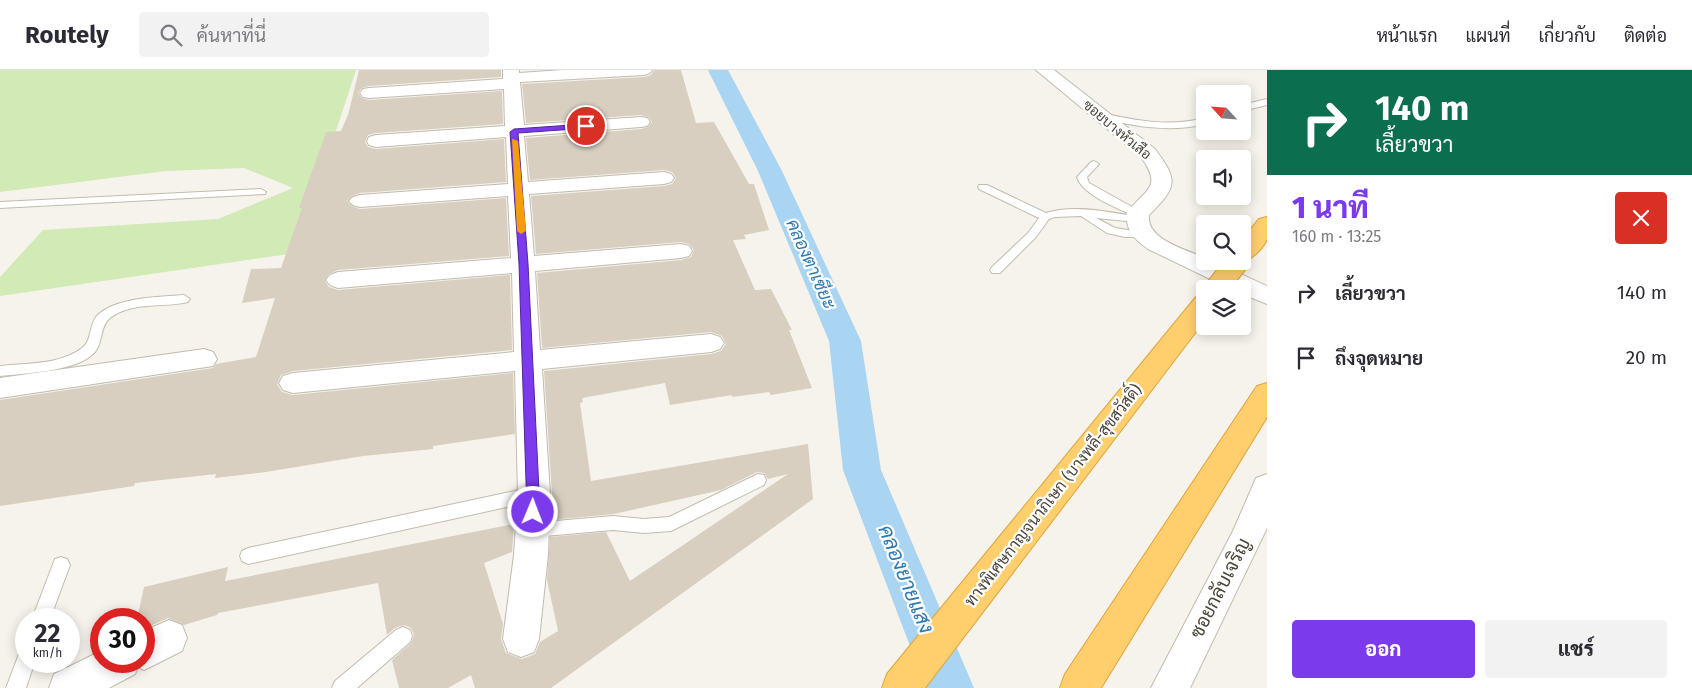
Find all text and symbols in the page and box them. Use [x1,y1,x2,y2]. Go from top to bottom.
search box [139,12,489,57]
text: Routely [25,21,109,49]
icon: search [157,21,185,49]
text: ค้นหาที่นี่ [197,24,266,47]
text: หน้าแรก [1376,25,1438,47]
text: แผนที่ [1466,25,1510,47]
text: เกี่ยวกับ [1538,25,1596,47]
text: ติดต่อ [1624,25,1667,47]
north arrow [1196,85,1251,140]
map controls [1196,85,1251,335]
text: 140 m [1375,87,1469,129]
icon: right [1292,90,1357,155]
street label: ซอยบางหัวเสือ [1079,96,1155,163]
pin [565,105,607,147]
icon: arrive [572,112,600,140]
text: เลี้ยวขวา [1375,131,1453,158]
button: sound [1196,150,1251,205]
text: 1 นาที [1292,190,1369,226]
button: close [1615,192,1667,244]
water label: คลองตาเซียะ [781,215,843,313]
button: search [1196,215,1251,270]
text: 160 m · 13:25 [1292,227,1381,246]
icon: right [1292,279,1320,307]
button: layers [1196,280,1251,335]
text: 140 m [1617,281,1667,304]
text: เลี้ยวขวา [1335,282,1406,305]
icon: arrive [1292,344,1320,372]
text: 20 m [1626,346,1667,369]
text: ถึงจุดหมาย [1335,347,1423,370]
street label: ทางพิเศษกาญจนาภิเษก (บางพลี-สุขสวัสดิ์) [956,377,1147,611]
position arrow [506,485,558,537]
water label: คลองยายแสง [872,521,940,637]
street label: ซอยกลับเจริญ [1185,534,1255,642]
speed limit sign: 30 [90,608,155,673]
text: 22 [35,619,60,649]
button: ออก [1292,620,1475,678]
button: แชร์ [1485,620,1667,678]
text: km/h [33,646,62,660]

